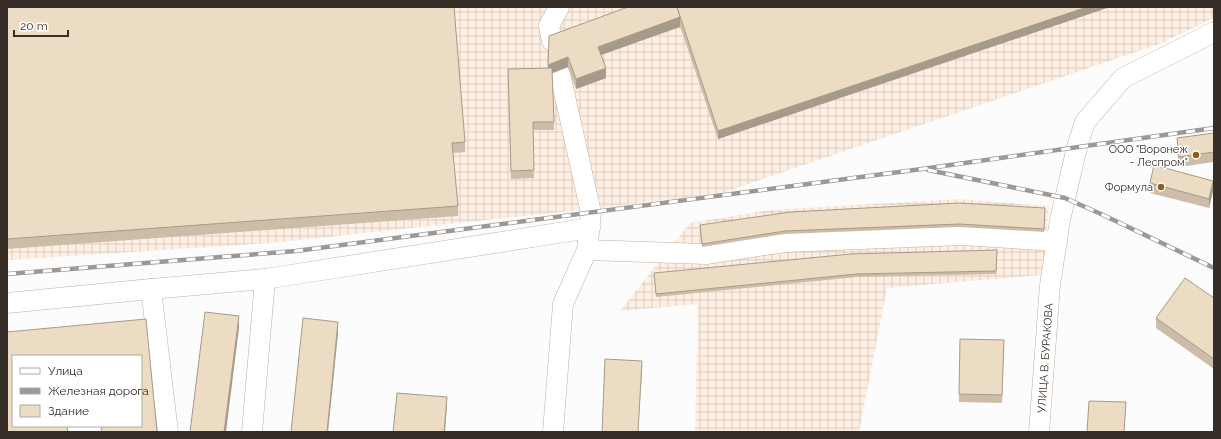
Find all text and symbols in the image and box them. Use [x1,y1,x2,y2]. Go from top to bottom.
scale bar [14,12,68,38]
text: 20 m [20,19,48,33]
place label: ООО "Воронеж - Леспром" [1109,143,1188,169]
marker: ООО "Воронеж - Леспром" [1191,150,1201,160]
place label: Формула [1105,181,1153,194]
marker: Формула [1156,182,1166,192]
street label: УЛИЦА В. БУРАКОВА [1035,302,1056,414]
legend [12,355,142,427]
text: Улица [48,364,83,378]
text: Железная дорога [48,384,149,398]
text: Здание [48,404,89,418]

